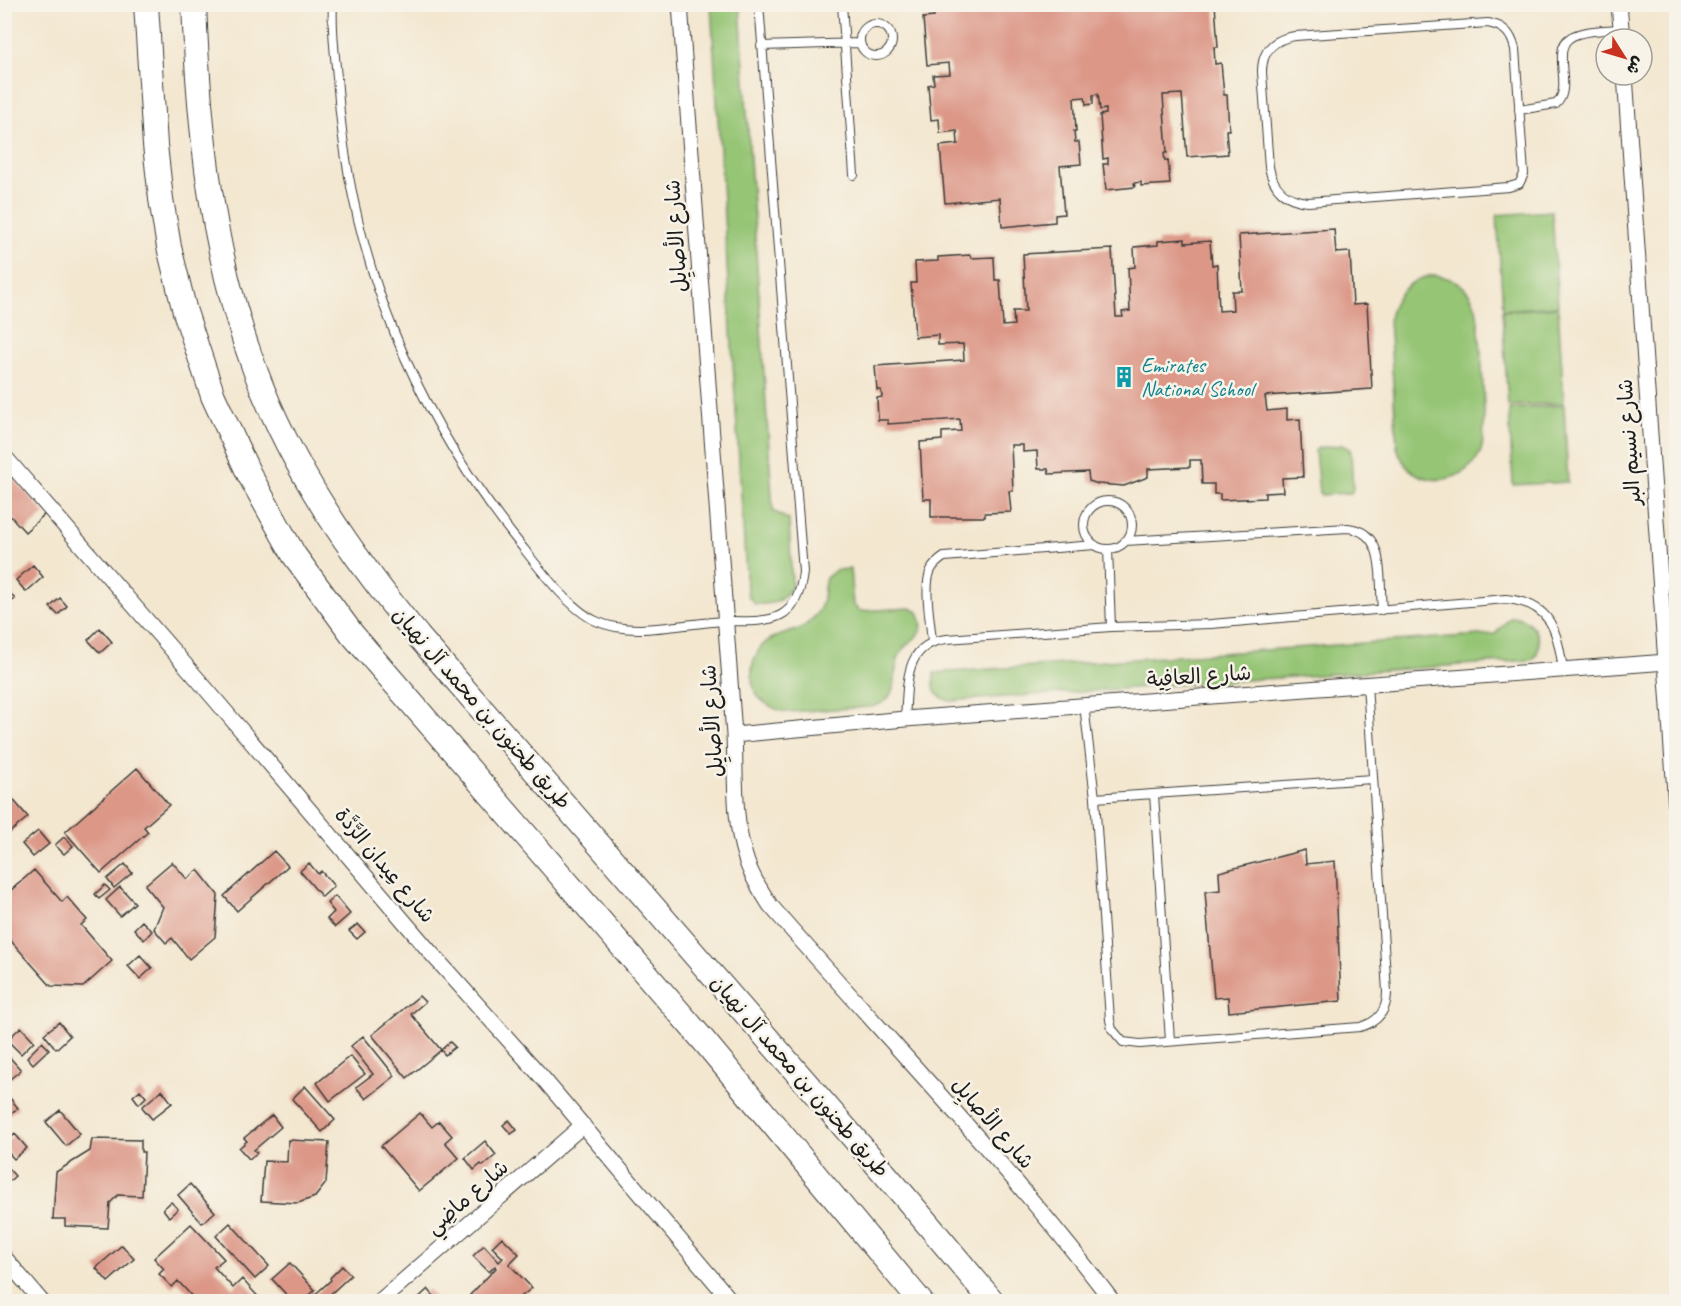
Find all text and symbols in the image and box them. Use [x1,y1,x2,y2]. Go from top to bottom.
north arrow [1594,27,1654,87]
text: ش [1622,52,1648,78]
street label: شارع الأصايِل [658,179,697,293]
place label: Emirates National School [1141,352,1257,402]
building icon: Emirates National School [1112,365,1136,389]
street label: شارع نسيم البر [1612,378,1650,508]
street label: طريق طحنون بن محمد آل نهيان [386,602,577,815]
street label: شارع العافِية [1146,659,1252,695]
street label: شارع الأصايِل [694,664,733,778]
street label: شارع عِيدان الرَّدَّة [328,802,441,929]
street label: طريق طحنون بن محمد آل نهيان [704,970,895,1183]
street label: شارع الأصايِل [943,1071,1041,1177]
street label: شارع ماضِي [420,1154,518,1245]

